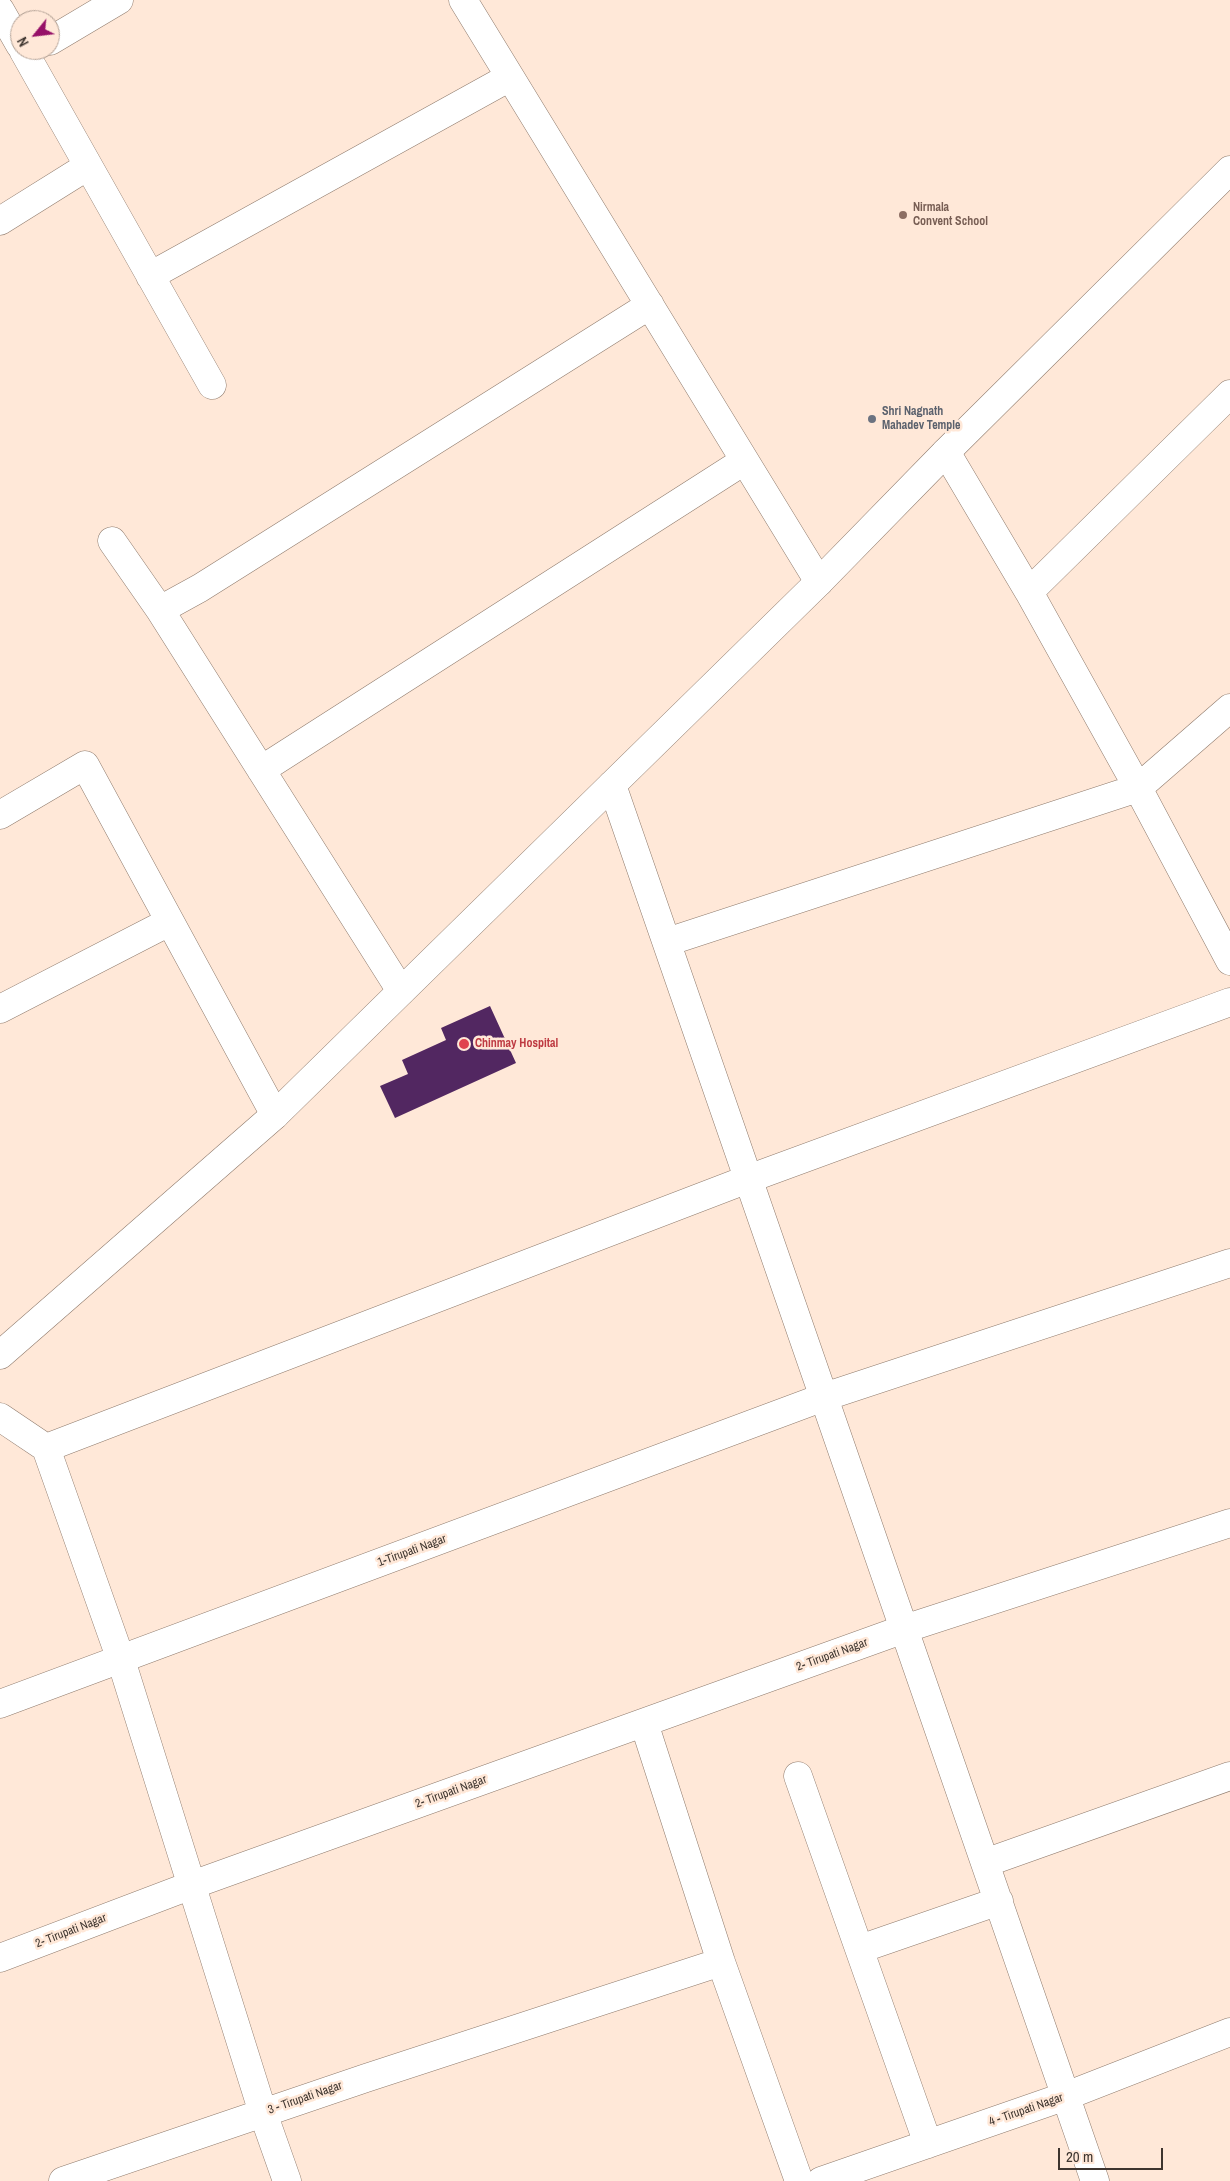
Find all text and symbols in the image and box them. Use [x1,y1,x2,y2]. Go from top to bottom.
north arrow [10,10,60,60]
text: N [13,34,33,50]
place label: Nirmala Convent School [913,201,988,229]
marker: Nirmala Convent School [897,209,909,221]
place label: Shri Nagnath Mahadev Temple [882,405,961,433]
marker: Shri Nagnath Mahadev Temple [866,413,878,425]
marker: Chinmay Hospital [457,1037,471,1051]
place label: Chinmay Hospital [475,1037,558,1051]
street label: 1-Tirupati Nagar [376,1532,448,1570]
street label: 2- Tirupati Nagar [794,1635,870,1675]
street label: 2- Tirupati Nagar [413,1772,489,1812]
street label: 2- Tirupati Nagar [34,1911,108,1951]
street label: 3 - Tirupati Nagar [266,2079,344,2117]
street label: 4 - Tirupati Nagar [987,2091,1065,2129]
scale bar [1060,2138,1165,2170]
text: 20 m [1066,2146,1093,2167]

